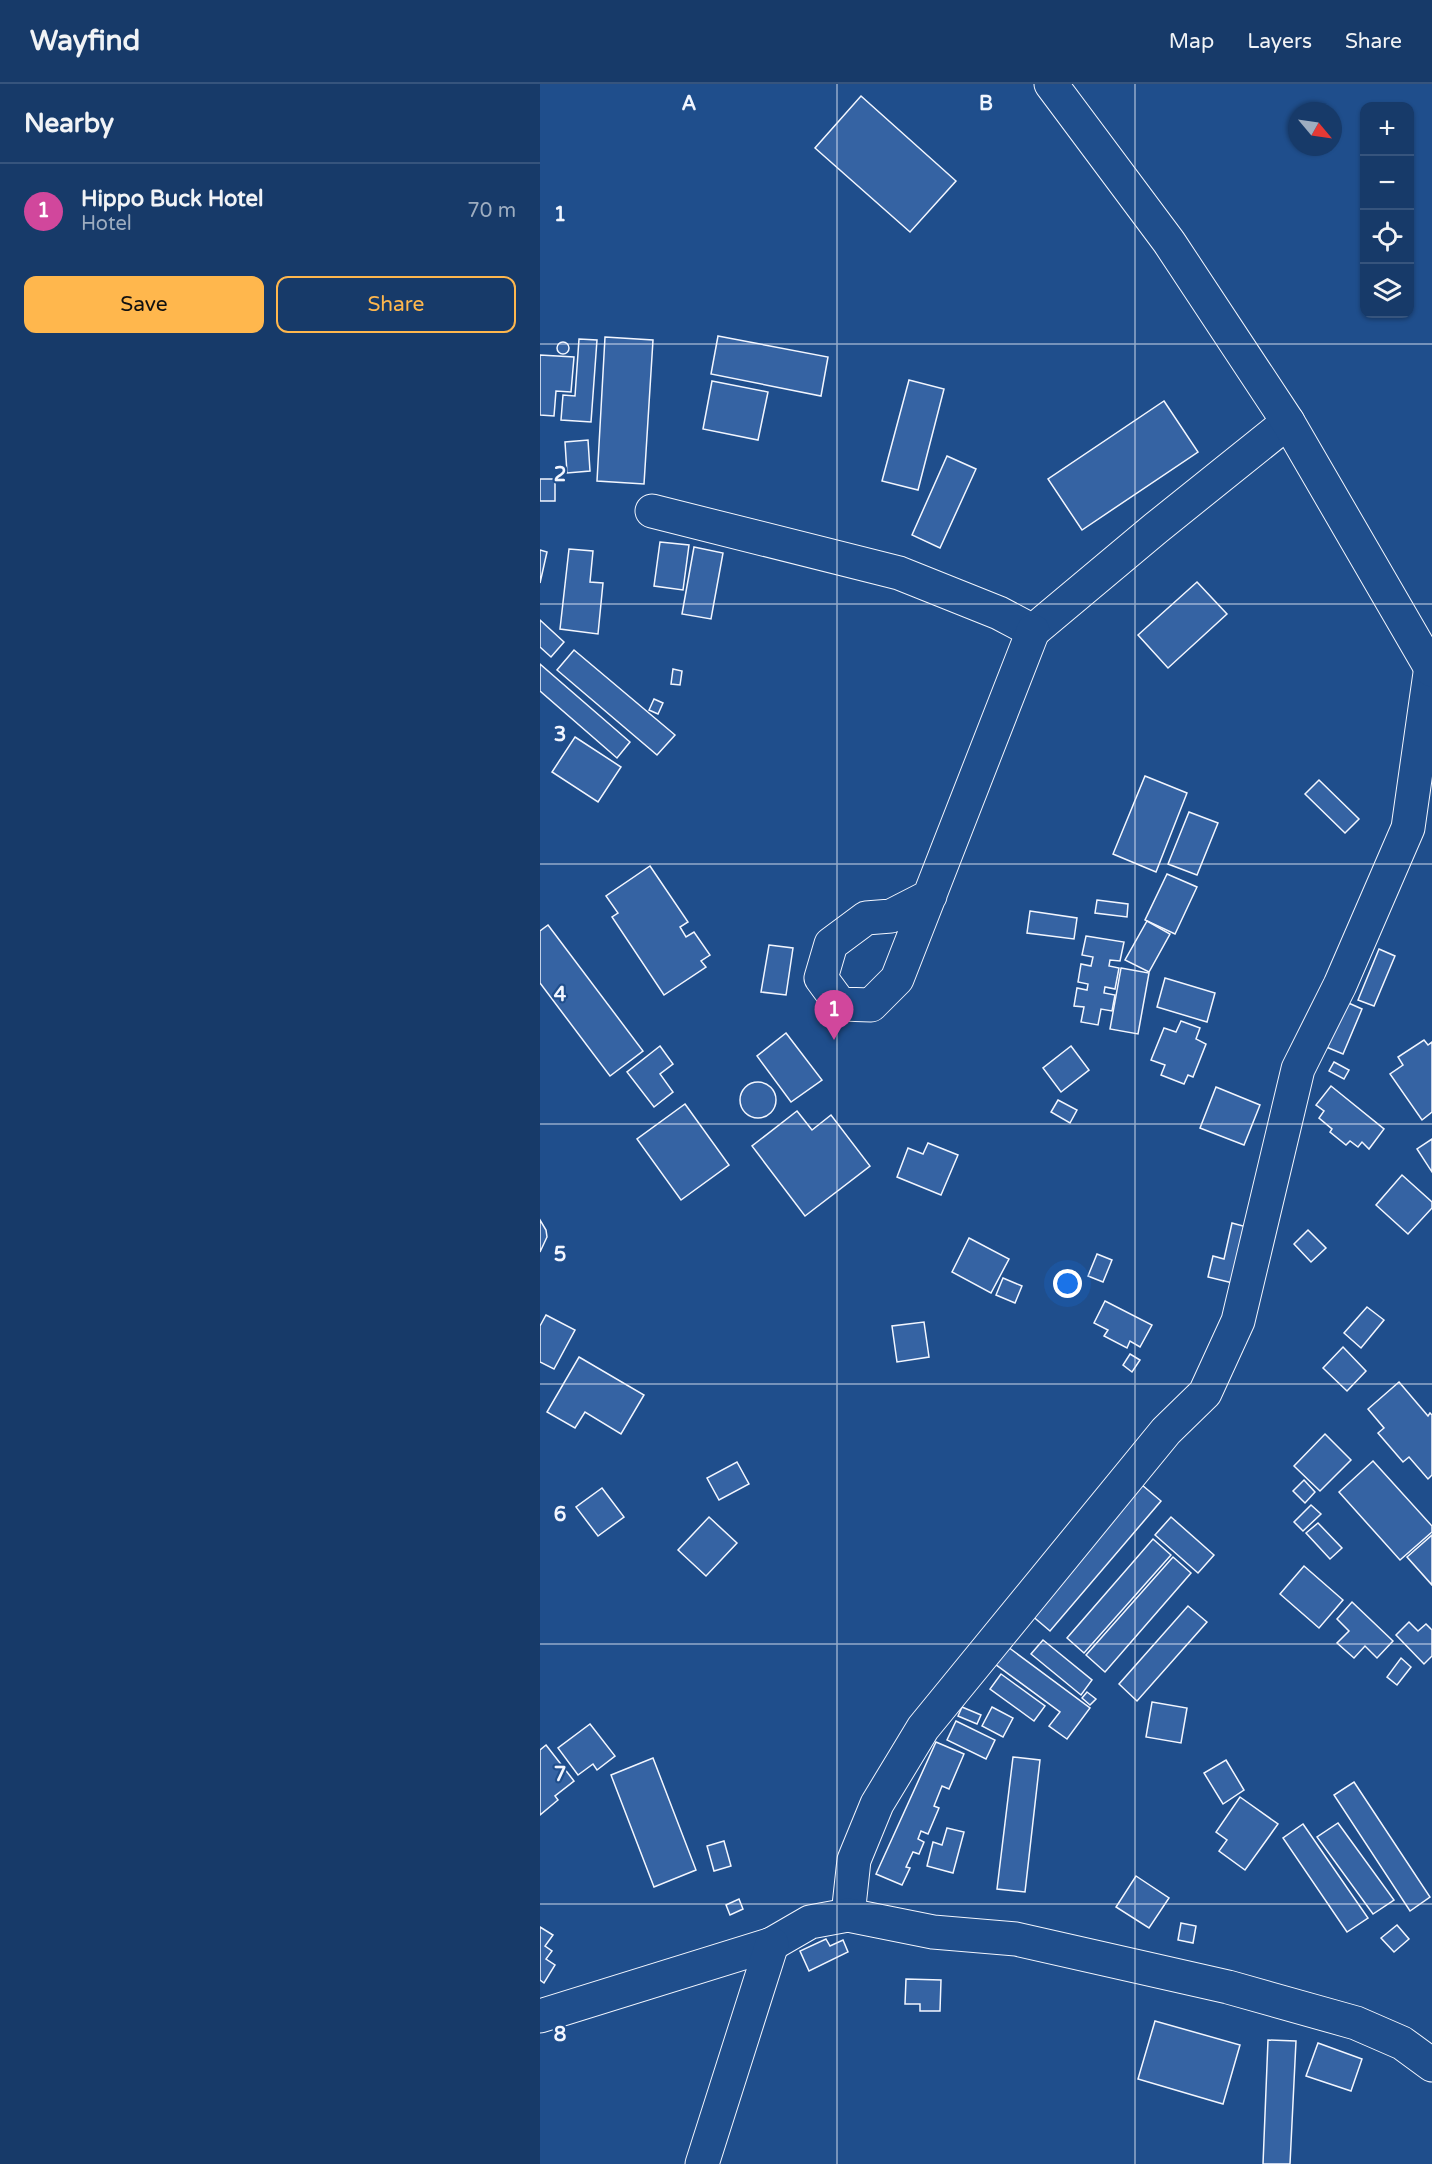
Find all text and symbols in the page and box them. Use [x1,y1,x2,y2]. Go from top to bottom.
text: Wayfind [30,24,140,58]
text: Map [1169,29,1214,54]
text: Layers [1247,29,1312,54]
text: Share [1345,29,1402,54]
text: A [682,92,697,116]
text: B [979,92,993,116]
north arrow [1288,102,1342,156]
map controls [1360,102,1414,318]
button: + [1360,102,1414,156]
text: Nearby [24,108,114,139]
button: − [1360,156,1414,210]
text: Hippo Buck Hotel [81,186,263,212]
text: 1 [37,199,50,223]
text: 70 m [467,199,516,223]
text: 1 [554,203,566,227]
button: locate [1360,210,1414,264]
text: Hotel [81,212,132,236]
button: layers [1360,264,1414,318]
button: Save [24,276,264,333]
button: Share [276,276,516,333]
text: 2 [554,463,566,487]
text: 3 [554,723,566,747]
text: 4 [554,983,567,1007]
pin: 1 [814,990,854,1040]
text: 5 [554,1243,566,1267]
your location [1053,1269,1082,1298]
text: 6 [554,1503,566,1527]
text: 7 [554,1763,566,1787]
text: 8 [554,2023,566,2047]

